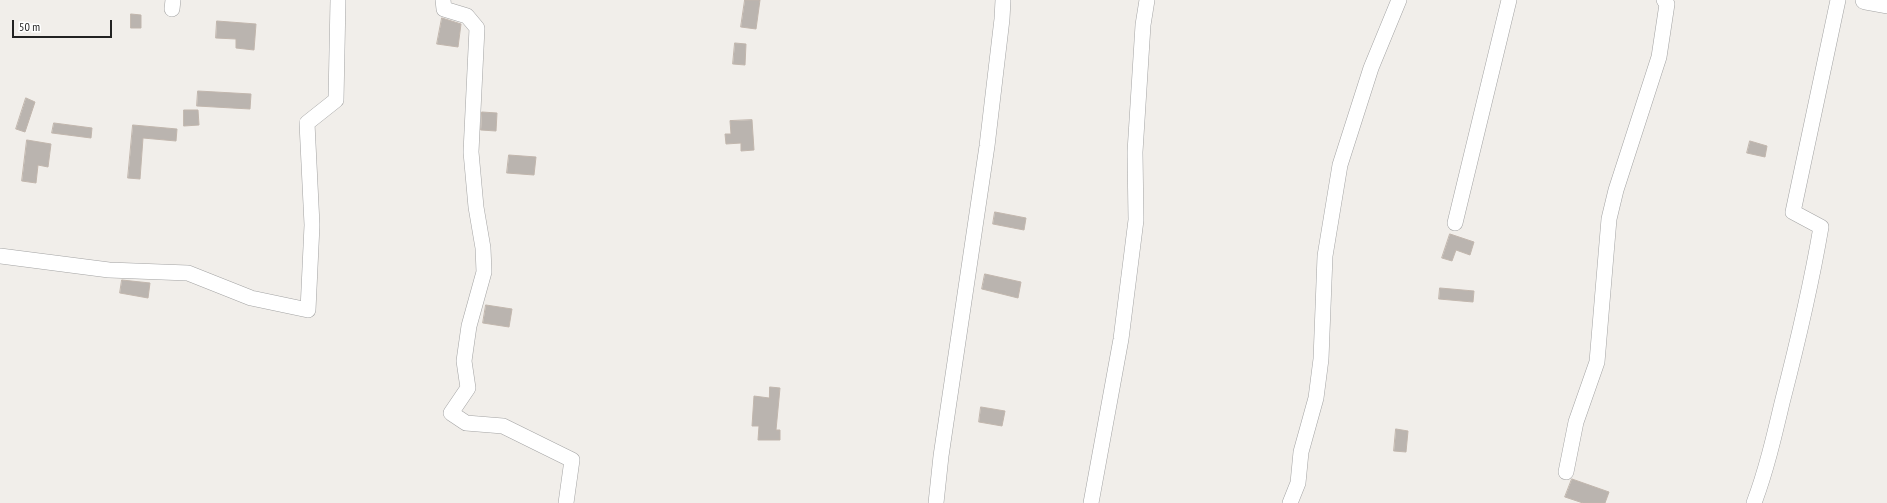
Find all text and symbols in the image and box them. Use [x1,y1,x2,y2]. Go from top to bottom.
scale bar [14,12,114,38]
text: 50 m [19,19,40,34]

